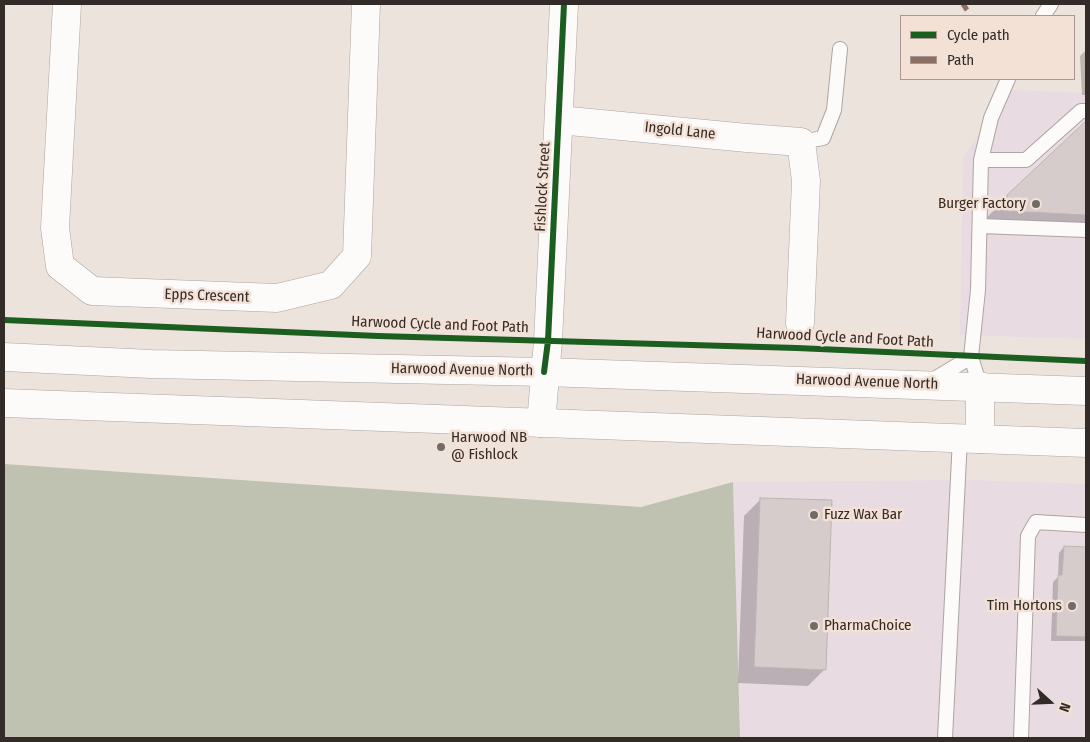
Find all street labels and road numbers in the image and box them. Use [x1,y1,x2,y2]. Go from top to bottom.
street label: Ingold Lane [644,118,716,144]
street label: Fishlock Street [532,142,554,232]
street label: Epps Crescent [164,286,250,306]
street label: Harwood Cycle and Foot Path [351,313,529,337]
street label: Harwood Cycle and Foot Path [756,324,934,352]
street label: Harwood Avenue North [391,360,533,380]
street label: Harwood Avenue North [795,371,939,393]

